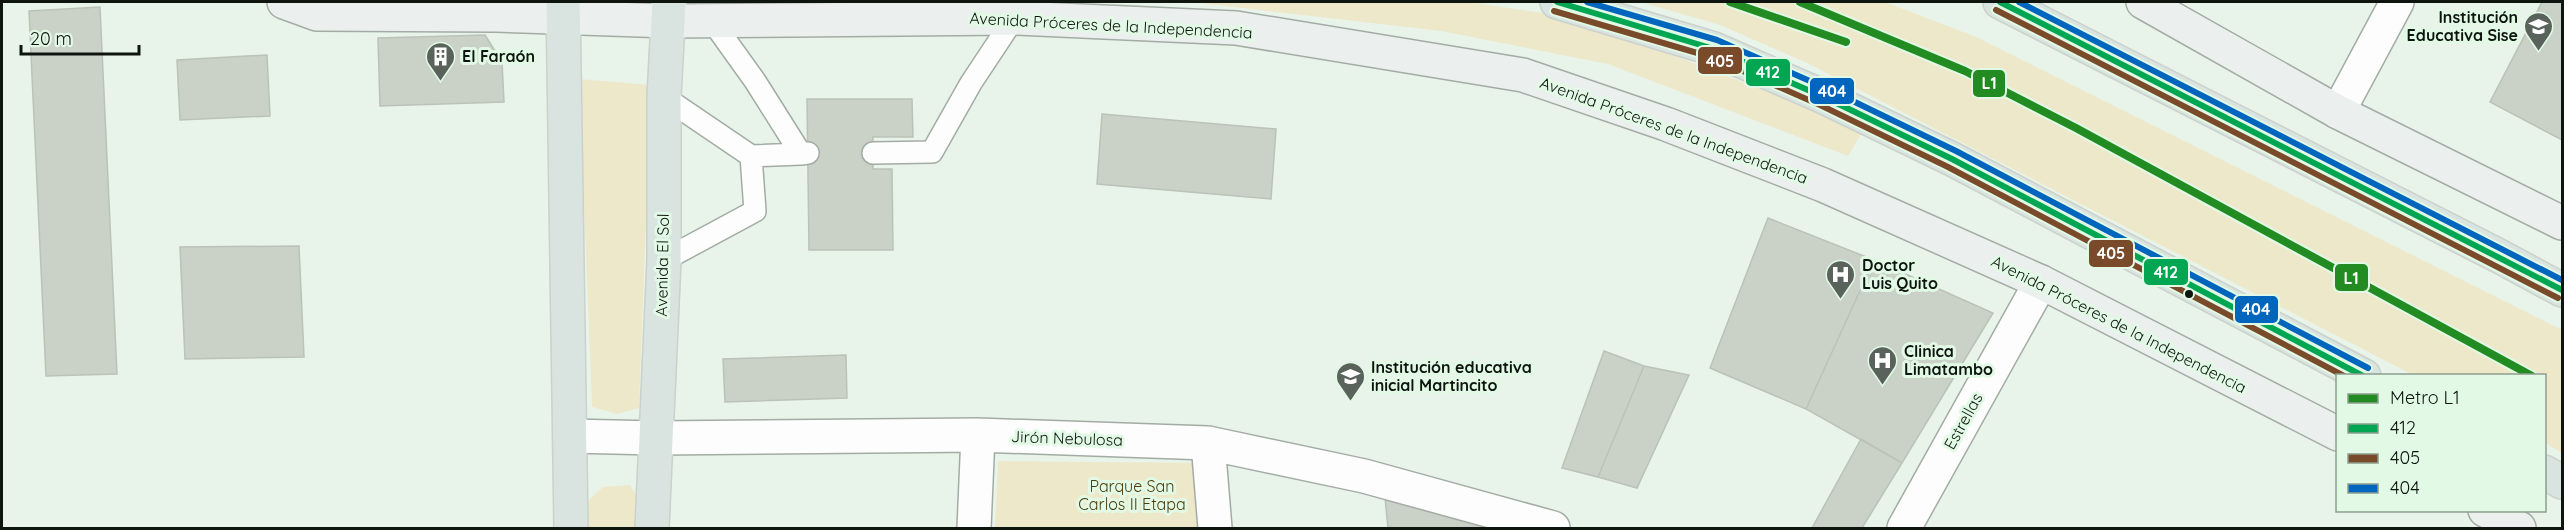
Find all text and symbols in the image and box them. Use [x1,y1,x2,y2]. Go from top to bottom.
place label: Institución Educativa Sise [2407,7,2518,45]
street label: Avenida Próceres de la Independencia [969,8,1253,42]
school or university icon: Institución Educativa Sise [2523,10,2555,52]
scale bar [21,18,140,56]
text: 20 m [30,27,72,50]
building icon: El Faraón [425,40,457,82]
place label: El Faraón [462,46,535,66]
line badge: 405 [1697,46,1743,75]
text: 405 [1706,51,1734,71]
line badge: 412 [1745,58,1791,87]
text: 412 [1756,62,1780,82]
line badge: L1 [1972,69,2006,98]
street label: Avenida Próceres de la Independencia [1537,72,1811,188]
text: L1 [1981,73,1997,93]
line badge: 404 [1809,77,1855,105]
text: 404 [1818,81,1847,101]
street label: Avenida El Sol [651,213,673,317]
line badge: 405 [2088,239,2134,268]
text: 405 [2097,243,2125,263]
street label: Avenida Próceres de la Independencia [1988,251,2250,397]
place label: Doctor Luis Quito [1862,255,1938,293]
hospital icon: Doctor Luis Quito [1825,258,1857,300]
line badge: 412 [2143,258,2189,286]
text: 412 [2154,262,2178,282]
line badge: L1 [2334,263,2369,292]
text: L1 [2343,268,2359,288]
unlabelled marker [2183,288,2195,300]
line badge: 404 [2234,295,2279,324]
text: 404 [2242,299,2271,319]
place label: Clinica Limatambo [1904,341,1993,379]
hospital icon: Clinica Limatambo [1867,344,1899,386]
place label: Institución educativa inicial Martincito [1371,357,1532,395]
school or university icon: Institución educativa inicial Martincito [1334,360,1366,402]
legend [2336,374,2546,512]
text: Metro L1 [2390,386,2460,409]
street label: Estrellas [1939,389,1987,453]
text: 412 [2390,416,2416,439]
street label: Jirón Nebulosa [1011,426,1123,450]
text: 405 [2390,446,2420,469]
park label: Parque San Carlos II Etapa [1078,476,1186,514]
text: 404 [2390,476,2420,499]

